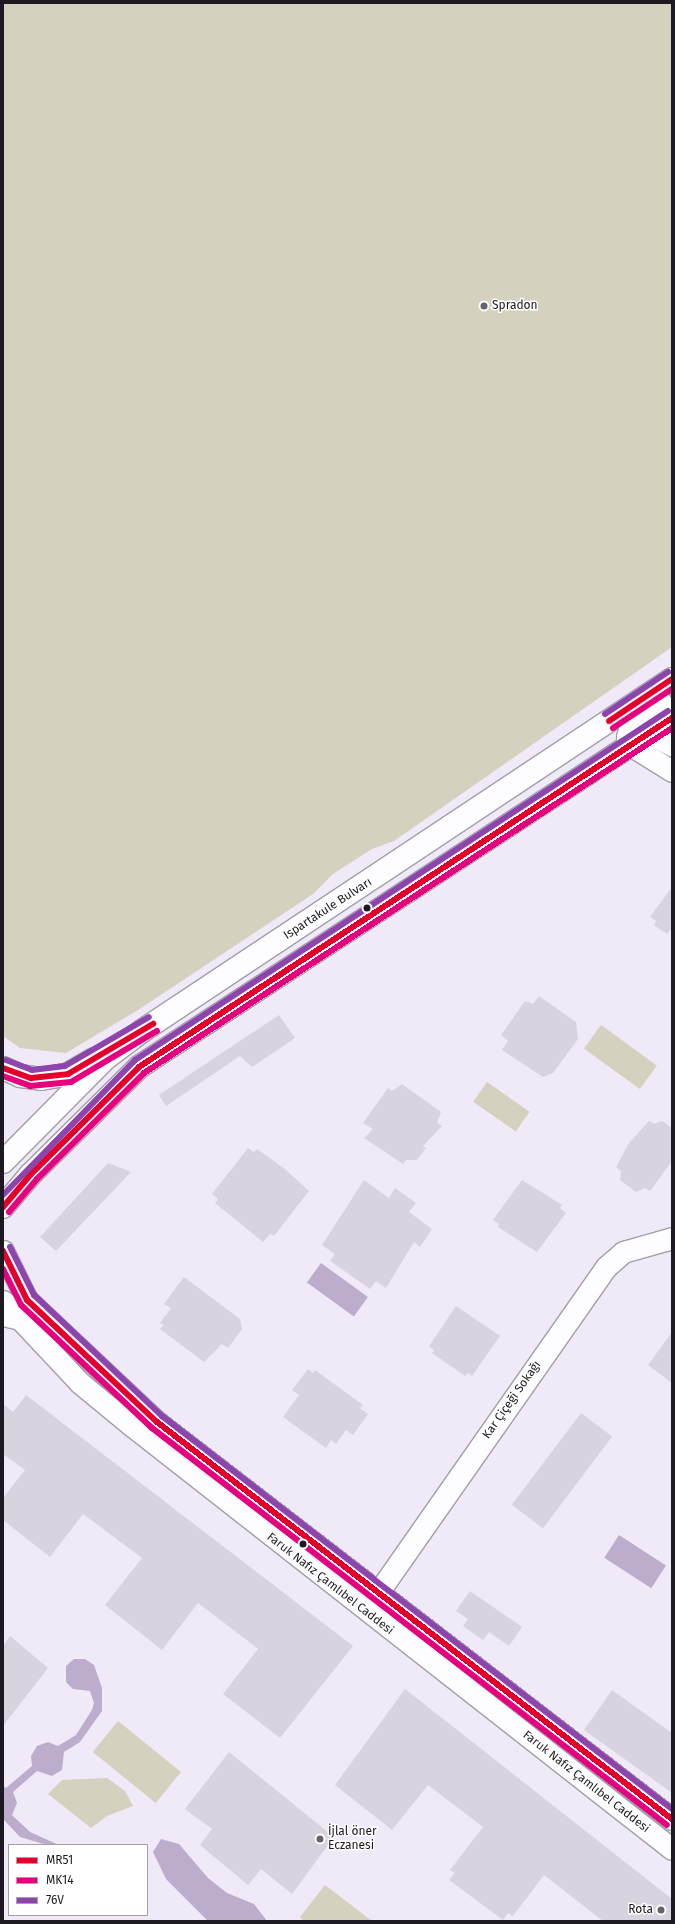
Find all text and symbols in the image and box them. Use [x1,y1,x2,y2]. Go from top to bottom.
place label: Spradon [492,299,538,313]
marker: Spradon [479,301,489,311]
street label: Ispartakule Bulvarı [281,875,375,943]
unlabelled marker [362,903,372,913]
street label: Kar Çiçeği Sokağı [480,1358,544,1442]
street label: Faruk Nafız Çamlıbel Caddesi [264,1530,396,1638]
unlabelled marker [298,1539,308,1549]
street label: Faruk Nafız Çamlıbel Caddesi [520,1728,652,1836]
place label: İjlal öner Eczanesi [328,1825,377,1853]
marker: İjlal öner Eczanesi [315,1834,325,1844]
legend [8,1844,148,1916]
text: MR51 [46,1853,73,1867]
text: MK14 [46,1873,74,1887]
text: 76V [46,1893,64,1907]
place label: Rota [628,1903,653,1917]
marker: Rota [656,1905,666,1915]

